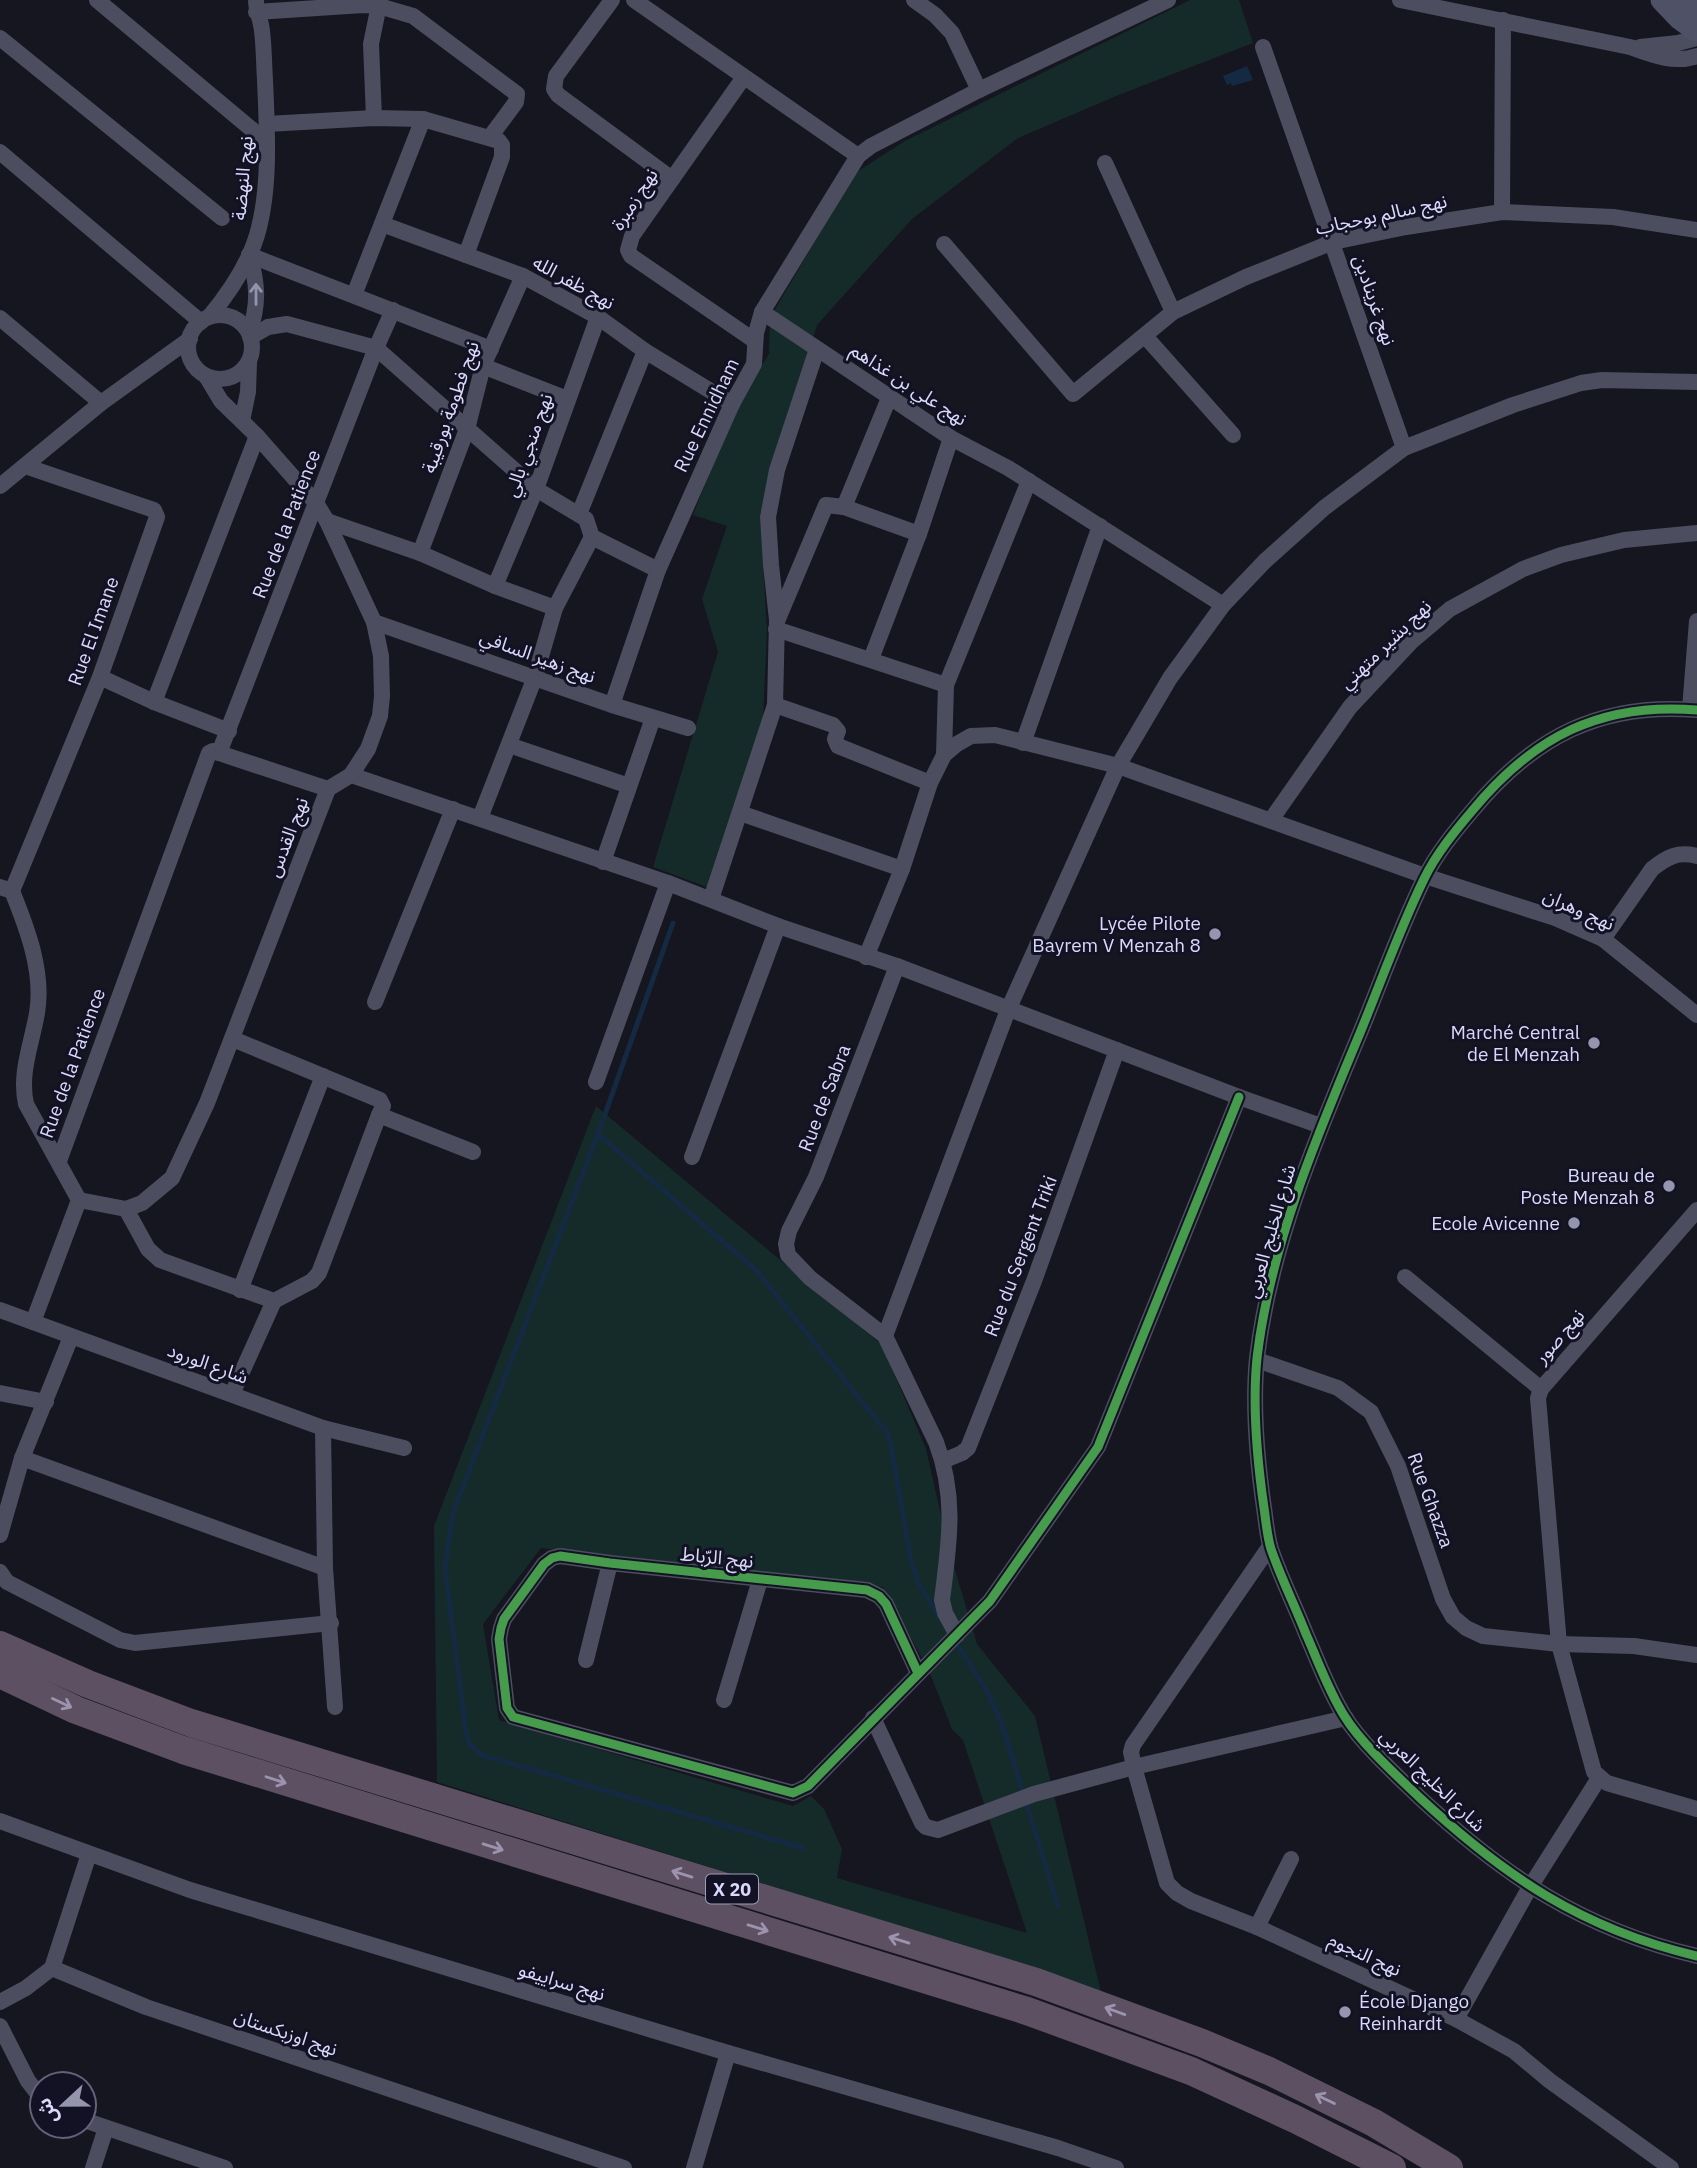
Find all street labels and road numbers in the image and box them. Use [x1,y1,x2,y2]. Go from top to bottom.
street label: نهج النهضة [226,135,261,221]
street label: نهج زمبرة [605,164,665,236]
street label: نهج سالم بوحجاب [1313,188,1450,243]
street label: نهج ظفر الله [527,250,619,317]
street label: نهج غرينادين [1345,251,1402,350]
street label: نهج علي بن غذاهم [844,337,972,434]
street label: نهج فطومة بورقيبة [416,338,487,477]
street label: Rue Ennidham [668,354,744,476]
street label: نهج منجي بالي [498,390,561,501]
street label: Rue de la Patience [247,446,325,602]
street label: Rue El Imane [62,573,124,689]
street label: نهج بشير متهني [1334,594,1439,696]
street label: نهج زهير السافي [476,624,599,691]
street label: نهج القدس [261,794,316,881]
street label: نهج وهران [1538,883,1618,938]
street label: Rue de la Patience [34,985,110,1141]
street label: Rue de Sabra [793,1041,855,1155]
street label: شارع الخليج العربي [1239,1161,1304,1302]
street label: Rue du Sergent Triki [978,1172,1062,1340]
street label: نهج صور [1528,1304,1592,1371]
street label: شارع الورود [164,1337,252,1391]
street label: Rue Ghazza [1403,1449,1459,1551]
street label: نهج الرّباط [679,1541,755,1576]
street label: شارع الخليج العربي [1373,1723,1491,1839]
road number: X 20 [706,1874,758,1903]
street label: نهج النجوم [1323,1927,1405,1984]
street label: نهج سراييفو [515,1956,608,2008]
street label: نهج اوزبكستان [230,2003,341,2064]

